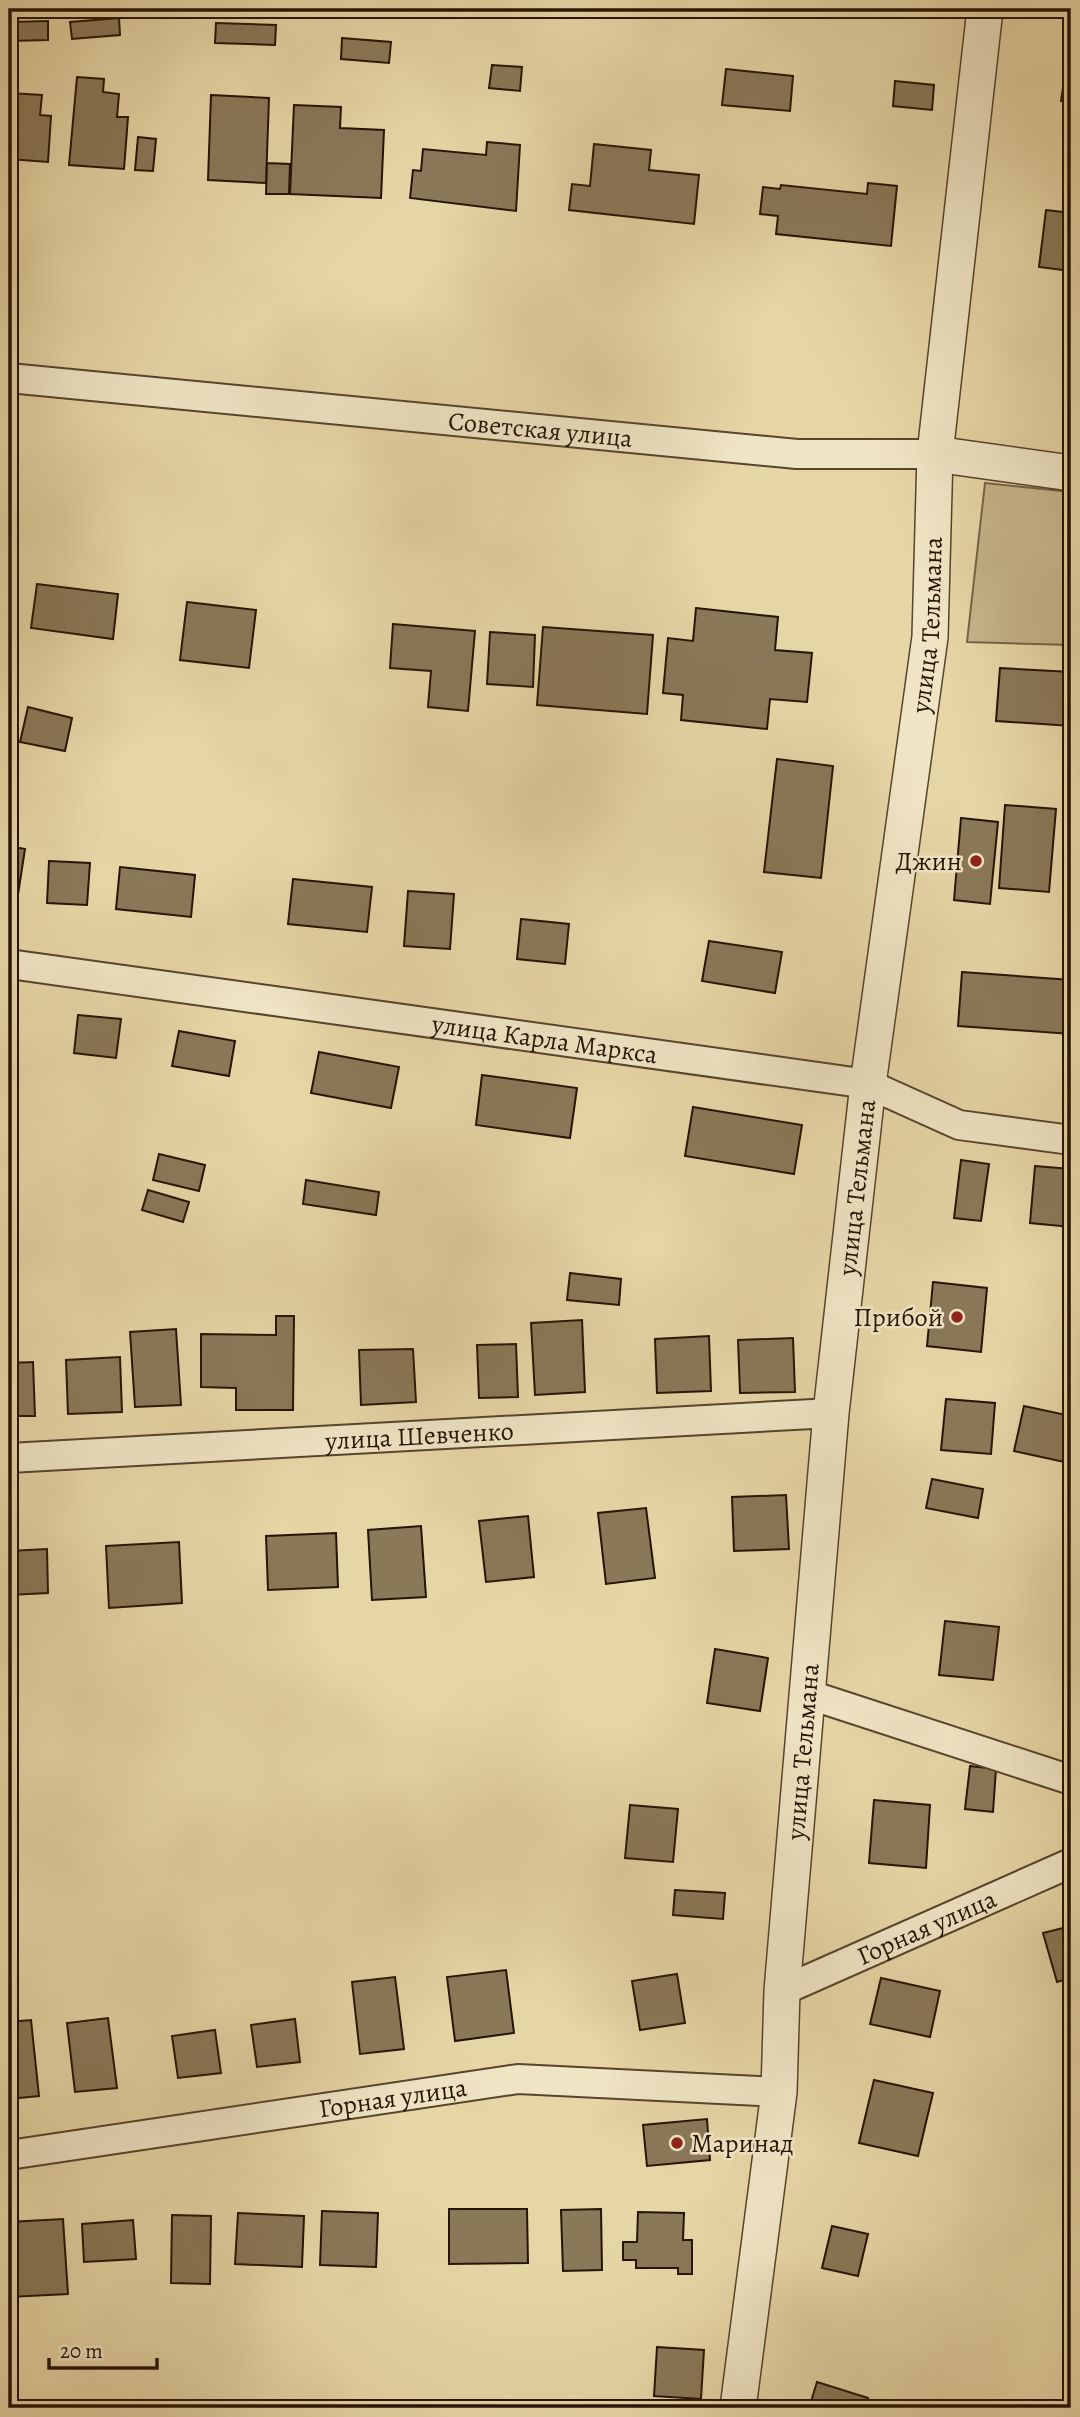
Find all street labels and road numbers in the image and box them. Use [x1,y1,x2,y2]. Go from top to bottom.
street label: Советская улица [447,403,634,456]
street label: улица Тельмана [902,536,951,716]
street label: улица Карла Маркса [429,1006,660,1072]
street label: улица Тельмана [830,1097,884,1278]
street label: улица Шевченко [323,1413,515,1459]
street label: улица Тельмана [778,1662,828,1842]
street label: Горная улица [851,1881,1002,1974]
street label: Горная улица [316,2070,469,2127]

